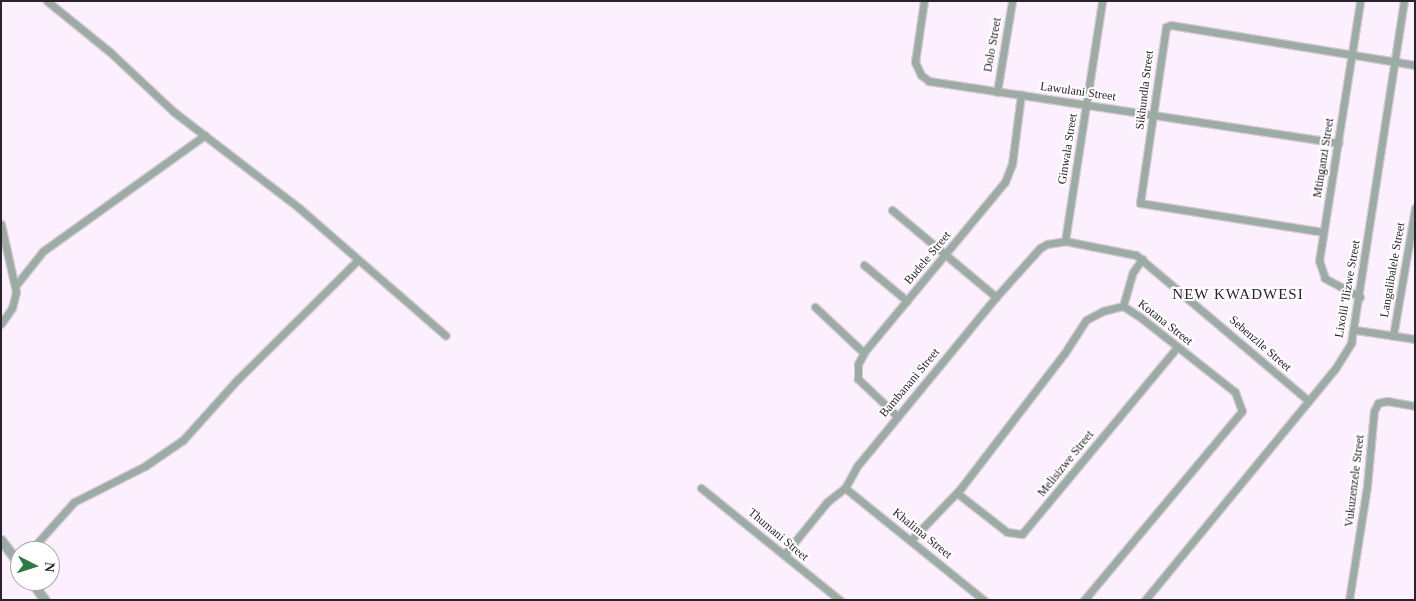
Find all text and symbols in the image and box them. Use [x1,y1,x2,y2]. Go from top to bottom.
street label: Dolo Street [981,17,1005,73]
street label: Sikhundla Street [1133,50,1157,130]
street label: Lawulani Street [1039,80,1117,104]
street label: Ginwala Street [1055,112,1081,186]
street label: Mtinganzi Street [1311,117,1337,199]
street label: Langalibalele Street [1378,221,1408,319]
street label: Budele Street [902,228,954,288]
street label: Lixolil 'Ilizwe Street [1332,239,1364,339]
district label: NEW KWADWESI [1171,286,1305,304]
street label: Kotana Street [1135,297,1195,349]
street label: Sebenzile Street [1226,313,1294,375]
street label: Bambanani Street [877,346,943,420]
street label: Melisizwe Street [1035,428,1097,500]
street label: Vukuzenzele Street [1342,434,1368,528]
street label: Thumani Street [745,506,811,564]
street label: Khalima Street [889,506,955,562]
north arrow [10,541,60,591]
text: N [42,562,57,573]

